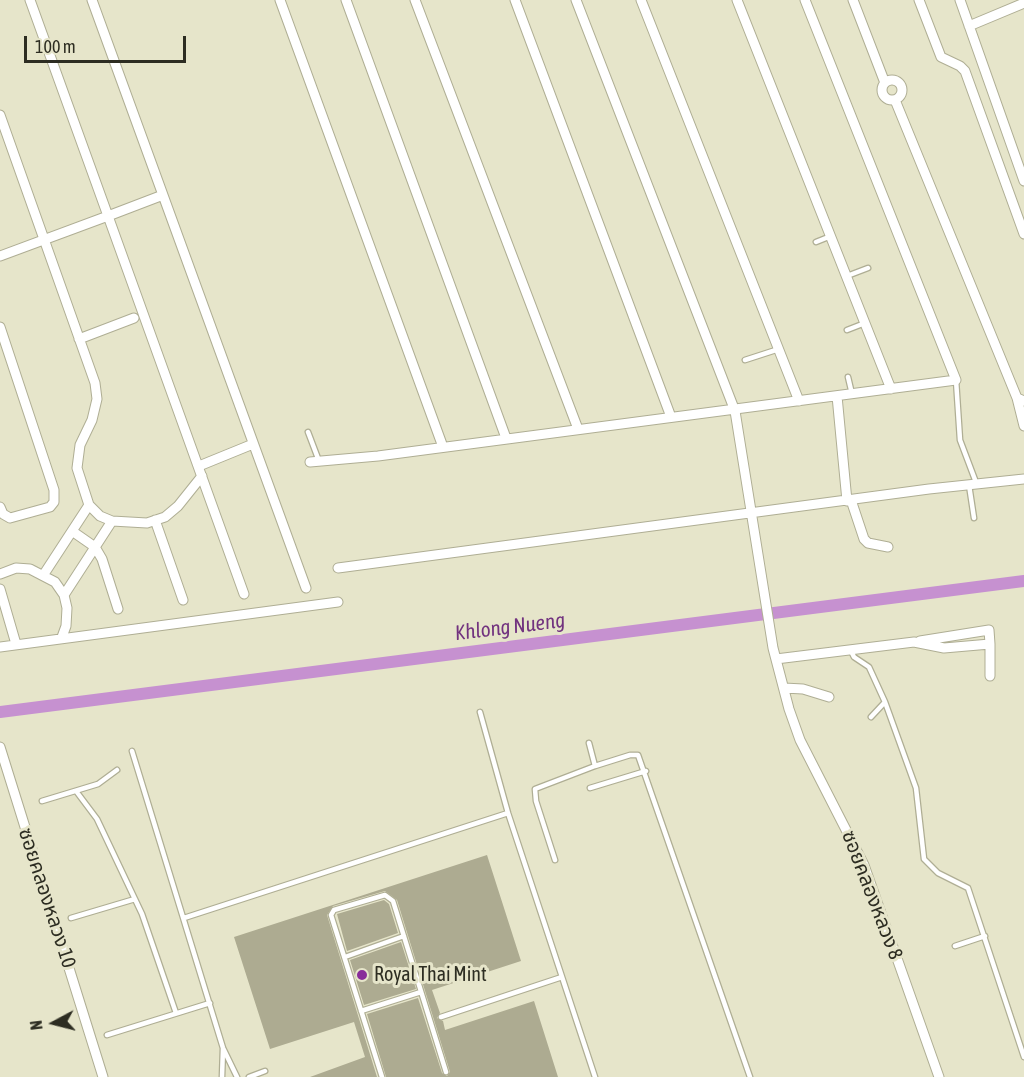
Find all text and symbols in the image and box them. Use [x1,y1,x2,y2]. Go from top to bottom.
scale bar [27,24,189,62]
text: 100 m [35,36,76,57]
water label: Khlong Nueng [454,608,566,646]
street label: ซอยคลองหลวง 10 [13,825,81,971]
street label: ซอยคลองหลวง 8 [836,827,908,963]
place label: Royal Thai Mint [374,963,487,987]
marker: Royal Thai Mint [355,968,369,982]
north arrow [24,993,84,1053]
text: N [27,1019,46,1031]

